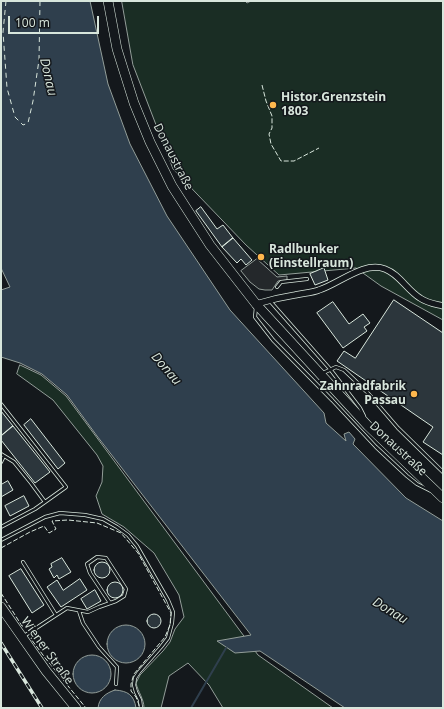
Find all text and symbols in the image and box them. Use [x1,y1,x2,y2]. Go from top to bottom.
scale bar [10,8,101,34]
text: 100 m [15,14,50,31]
water label: Donau [36,57,60,97]
place label: Histor.Grenzstein 1803 [281,91,386,119]
marker: Histor.Grenzstein 1803 [268,100,278,110]
street label: Donaustraße [150,121,196,193]
place label: Radlbunker (Einstellraum) [269,243,353,271]
marker: Radlbunker (Einstellraum) [256,252,266,262]
water label: Donau [148,349,184,389]
place label: Zahnradfabrik Passau [320,380,406,408]
marker: Zahnradfabrik Passau [409,389,419,399]
street label: Donaustraße [366,419,430,479]
water label: Donau [370,594,410,628]
street label: Wiener Straße [18,615,76,687]

